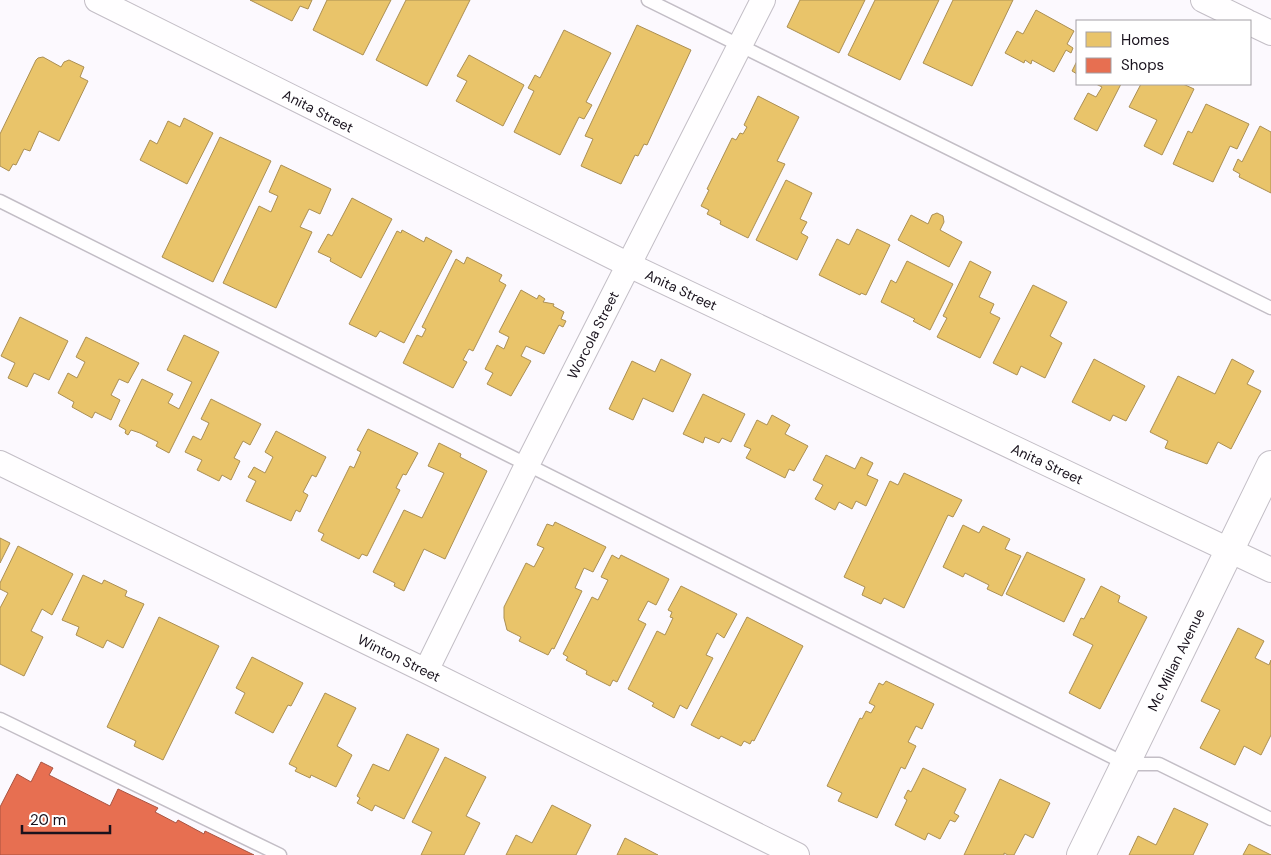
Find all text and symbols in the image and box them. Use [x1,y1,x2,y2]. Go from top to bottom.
legend [1076,20,1251,85]
text: Homes [1121,30,1170,50]
text: Shops [1121,55,1164,75]
street label: Anita Street [280,85,356,137]
street label: Anita Street [642,266,720,314]
street label: Worcola Street [563,288,623,382]
street label: Anita Street [1008,440,1086,488]
street label: Mc Millan Avenue [1143,606,1209,714]
street label: Winton Street [355,630,443,686]
scale bar [22,802,110,834]
text: 20 m [30,810,66,830]

